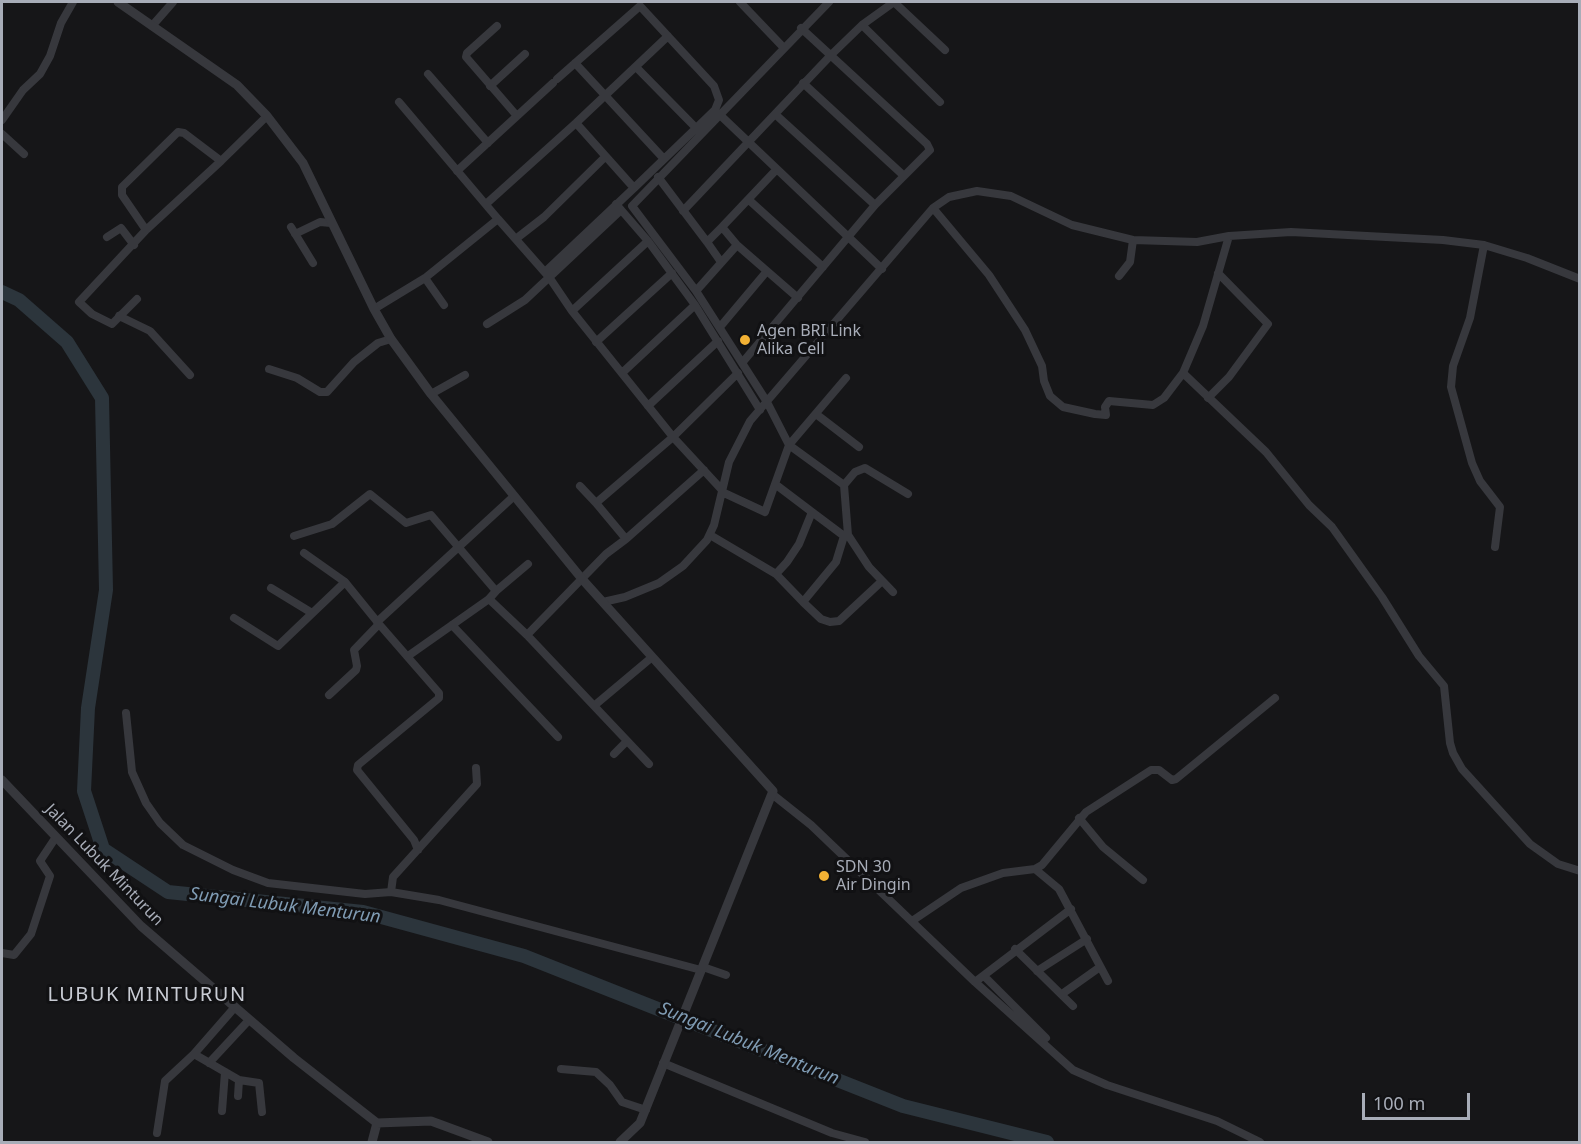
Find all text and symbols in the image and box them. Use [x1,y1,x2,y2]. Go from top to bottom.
place label: Agen BRI Link Alika Cell [757,321,861,359]
marker: Agen BRI Link Alika Cell [738,333,752,347]
street label: Jalan Lubuk Minturun [41,800,167,930]
place label: SDN 30 Air Dingin [836,857,911,895]
marker: SDN 30 Air Dingin [817,869,831,883]
water label: Sungai Lubuk Menturun [188,884,382,928]
district label: LUBUK MINTURUN [47,983,247,1007]
water label: Sungai Lubuk Menturun [656,998,842,1090]
scale bar [1365,1081,1473,1119]
text: 100 m [1373,1091,1425,1115]

